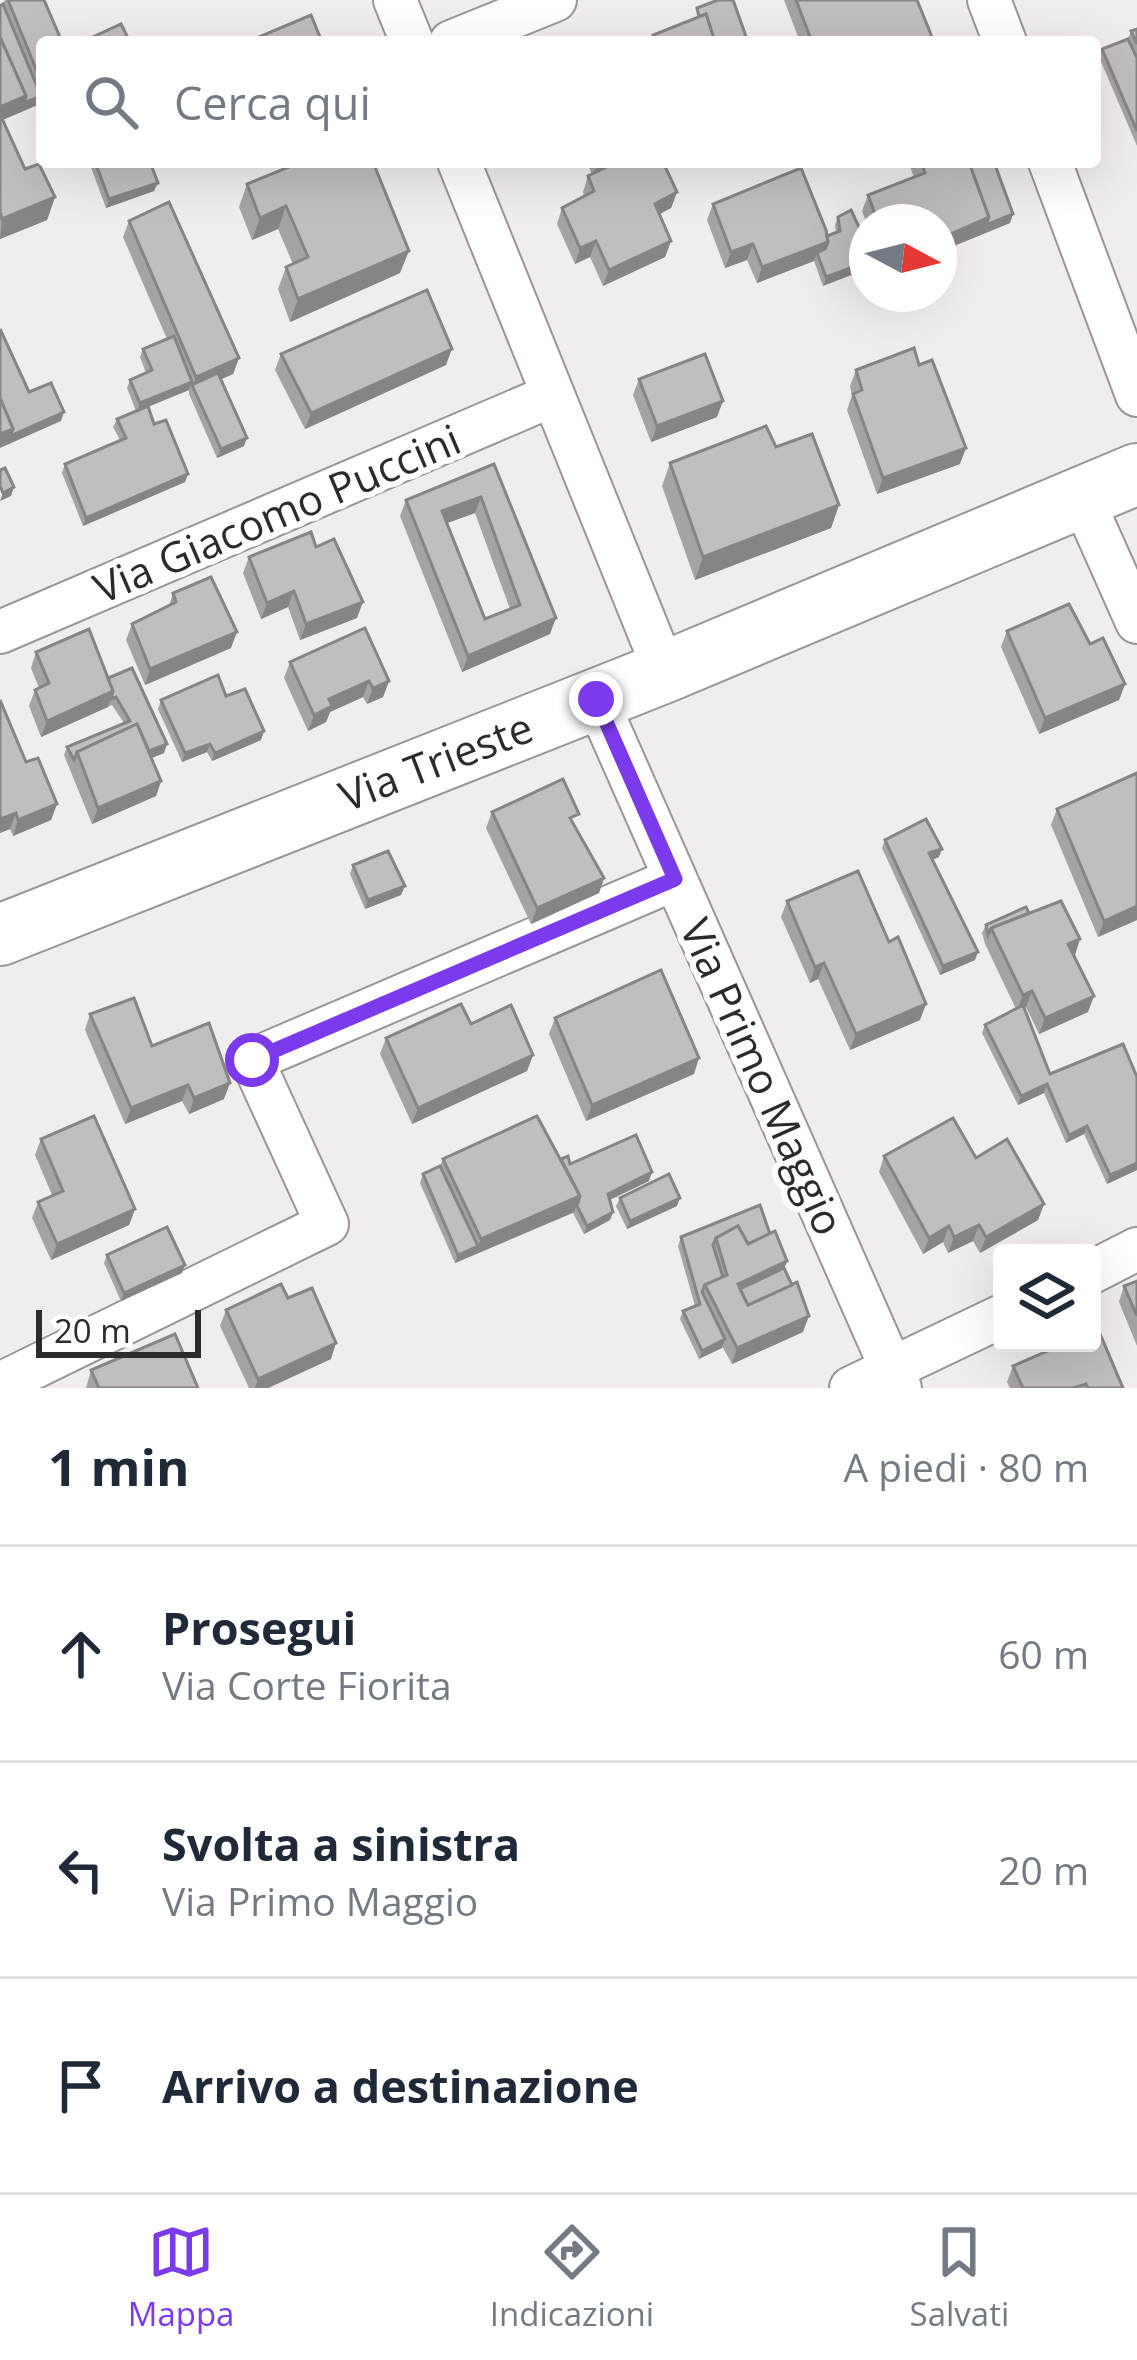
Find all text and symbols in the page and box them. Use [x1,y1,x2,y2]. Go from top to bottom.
search box [36,36,1101,168]
icon: search [78,69,144,135]
text: Cerca qui [174,72,371,133]
north arrow [849,204,957,312]
street label: Via Giacomo Puccini [84,410,468,616]
route end [569,672,623,726]
street label: Via Trieste [331,698,540,824]
street label: Via Primo Maggio [668,909,859,1244]
route start [225,1033,279,1087]
map controls [993,1244,1101,1352]
button: layers [993,1244,1101,1352]
scale bar [36,1304,201,1357]
text: 20 m [54,1308,131,1353]
text: 1 min [48,1431,190,1501]
text: A piedi · 80 m [844,1440,1089,1493]
text: Prosegui [162,1597,356,1658]
icon: ahead [48,1621,114,1687]
text: 60 m [998,1627,1089,1680]
text: Via Corte Fiorita [162,1658,452,1711]
text: Svolta a sinistra [162,1813,520,1874]
icon: left [48,1837,114,1903]
text: 20 m [998,1843,1089,1896]
text: Via Primo Maggio [162,1874,478,1927]
icon: arrive [48,2053,114,2119]
text: Arrivo a destinazione [162,2055,639,2116]
tab: Mappa [128,2219,234,2336]
tab: Indicazioni [490,2219,654,2336]
tab: Salvati [910,2219,1009,2336]

